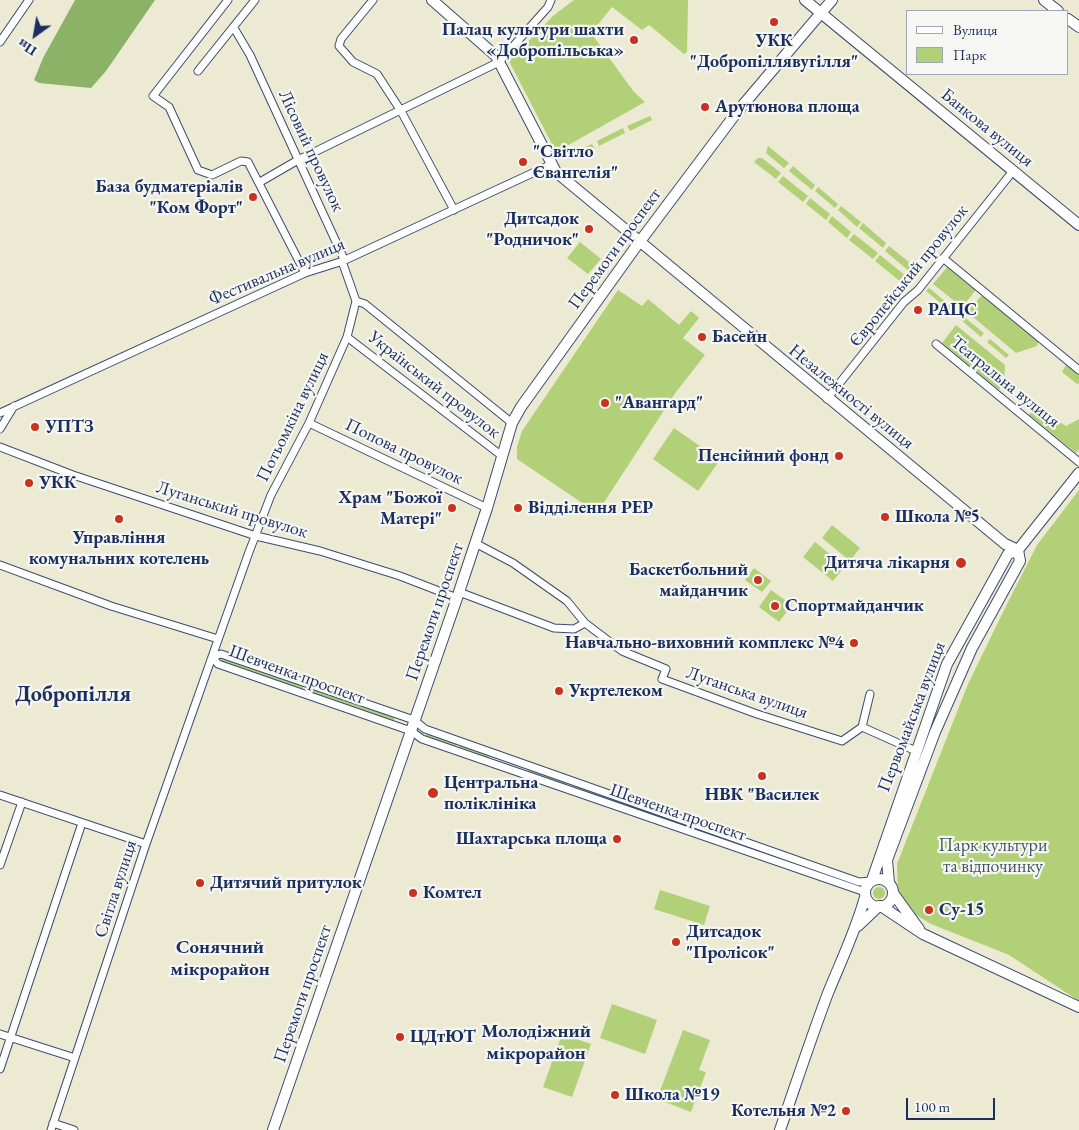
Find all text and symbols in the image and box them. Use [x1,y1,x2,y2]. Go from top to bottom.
north arrow [10,10,60,60]
legend [906,10,1069,75]
marker: УКК "Добропіллявугілля" [768,16,780,28]
place label: Палац культури шахти «Добропільська» [442,19,624,62]
text: Вулиця [953,20,998,39]
place label: УКК "Добропіллявугілля" [690,30,858,72]
marker: Палац культури шахти «Добропільська» [628,34,640,46]
text: Пн [14,35,40,60]
text: Парк [953,45,986,64]
street label: Банкова вулиця [936,84,1038,172]
street label: Лісовий провулок [273,87,349,215]
place label: Арутюнова площа [715,96,860,118]
marker: Арутюнова площа [699,101,711,113]
place label: "Світло Євангелія" [533,141,618,183]
marker: "Світло Євангелія" [517,156,529,168]
place label: База будматеріалів "Ком Форт" [95,176,243,218]
street label: Перемоги проспект [564,184,666,314]
marker: База будматеріалів "Ком Форт" [247,191,259,203]
street label: Європейський провулок [845,201,973,351]
place label: Дитсадок "Родничок" [486,208,579,250]
marker: Дитсадок "Родничок" [583,223,595,235]
street label: Фестивальна вулиця [206,234,348,310]
place label: РАЦС [928,299,977,321]
marker: РАЦС [912,304,924,316]
place label: Басейн [712,326,767,348]
street label: Український провулок [364,327,504,443]
marker: Басейн [696,331,708,343]
street label: Театральна вулиця [946,331,1064,433]
street label: Незалежності вулиця [784,340,918,454]
street label: Потьомкіна вулиця [252,349,334,485]
place label: "Авангард" [615,392,703,414]
marker: "Авангард" [599,397,611,409]
street label: Попова провулок [342,414,466,490]
place label: УПТЗ [45,416,94,438]
marker: УПТЗ [29,421,41,433]
place label: Пенсійний фонд [698,445,829,467]
marker: Пенсійний фонд [833,450,845,462]
place label: УКК [39,472,76,494]
marker: УКК [23,477,35,489]
street label: Луганський провулок [154,477,310,543]
place label: Храм "Божої Матері" [339,487,442,530]
place label: Відділення РЕР [528,497,653,519]
marker: Храм "Божої Матері" [446,502,458,514]
marker: Відділення РЕР [512,502,524,514]
place label: Школа №5 [895,506,980,528]
marker: Школа №5 [879,511,891,523]
marker: Управління комунальних котелень [113,513,125,525]
place label: Управління комунальних котелень [29,527,209,570]
street label: Перемоги проспект [401,540,469,684]
place label: Дитяча лікарня [824,552,950,574]
marker: Дитяча лікарня [954,556,968,570]
place label: Баскетбольний майданчик [629,559,748,602]
marker: Баскетбольний майданчик [752,574,764,586]
place label: Спортмайданчик [785,595,924,617]
marker: Спортмайданчик [769,600,781,612]
place label: Навчально-виховний комплекс №4 [565,632,844,654]
marker: Навчально-виховний комплекс №4 [848,637,860,649]
street label: Первомайська вулиця [873,639,951,795]
street label: Шевченка проспект [226,640,368,710]
street label: Луганська вулиця [683,662,811,724]
place label: Укртелеком [569,680,663,702]
district label: Добропілля [15,682,131,708]
marker: Укртелеком [553,685,565,697]
marker: НВК "Василек [756,770,768,782]
place label: Центральна поліклініка [444,772,538,814]
street label: Шевченка проспект [607,779,749,847]
place label: НВК "Василек [705,784,819,806]
marker: Центральна поліклініка [426,786,440,800]
place label: Шахтарська площа [456,828,607,850]
marker: Шахтарська площа [611,833,623,845]
park label: Парк культури та відпочинку [939,835,1047,878]
street label: Світла вулиця [90,837,142,941]
place label: Дитячий притулок [210,872,362,894]
marker: Дитячий притулок [194,877,206,889]
place label: Комтел [423,882,482,904]
marker: Комтел [407,887,419,899]
place label: Су-15 [939,899,985,921]
marker: Су-15 [923,904,935,916]
place label: Дитсадок "Пролісок" [686,921,775,964]
street label: Перемоги проспект [269,922,337,1066]
marker: Дитсадок "Пролісок" [670,936,682,948]
district label: Сонячний мікрорайон [170,937,270,981]
district label: Молодіжний мікрорайон [481,1021,591,1065]
place label: ЦДтЮТ [410,1026,476,1048]
marker: ЦДтЮТ [394,1031,406,1043]
place label: Школа №19 [625,1084,719,1106]
scale bar [909,1088,998,1120]
marker: Школа №19 [609,1089,621,1101]
text: 100 m [914,1097,950,1116]
place label: Котельня №2 [731,1100,836,1122]
marker: Котельня №2 [840,1105,852,1117]

